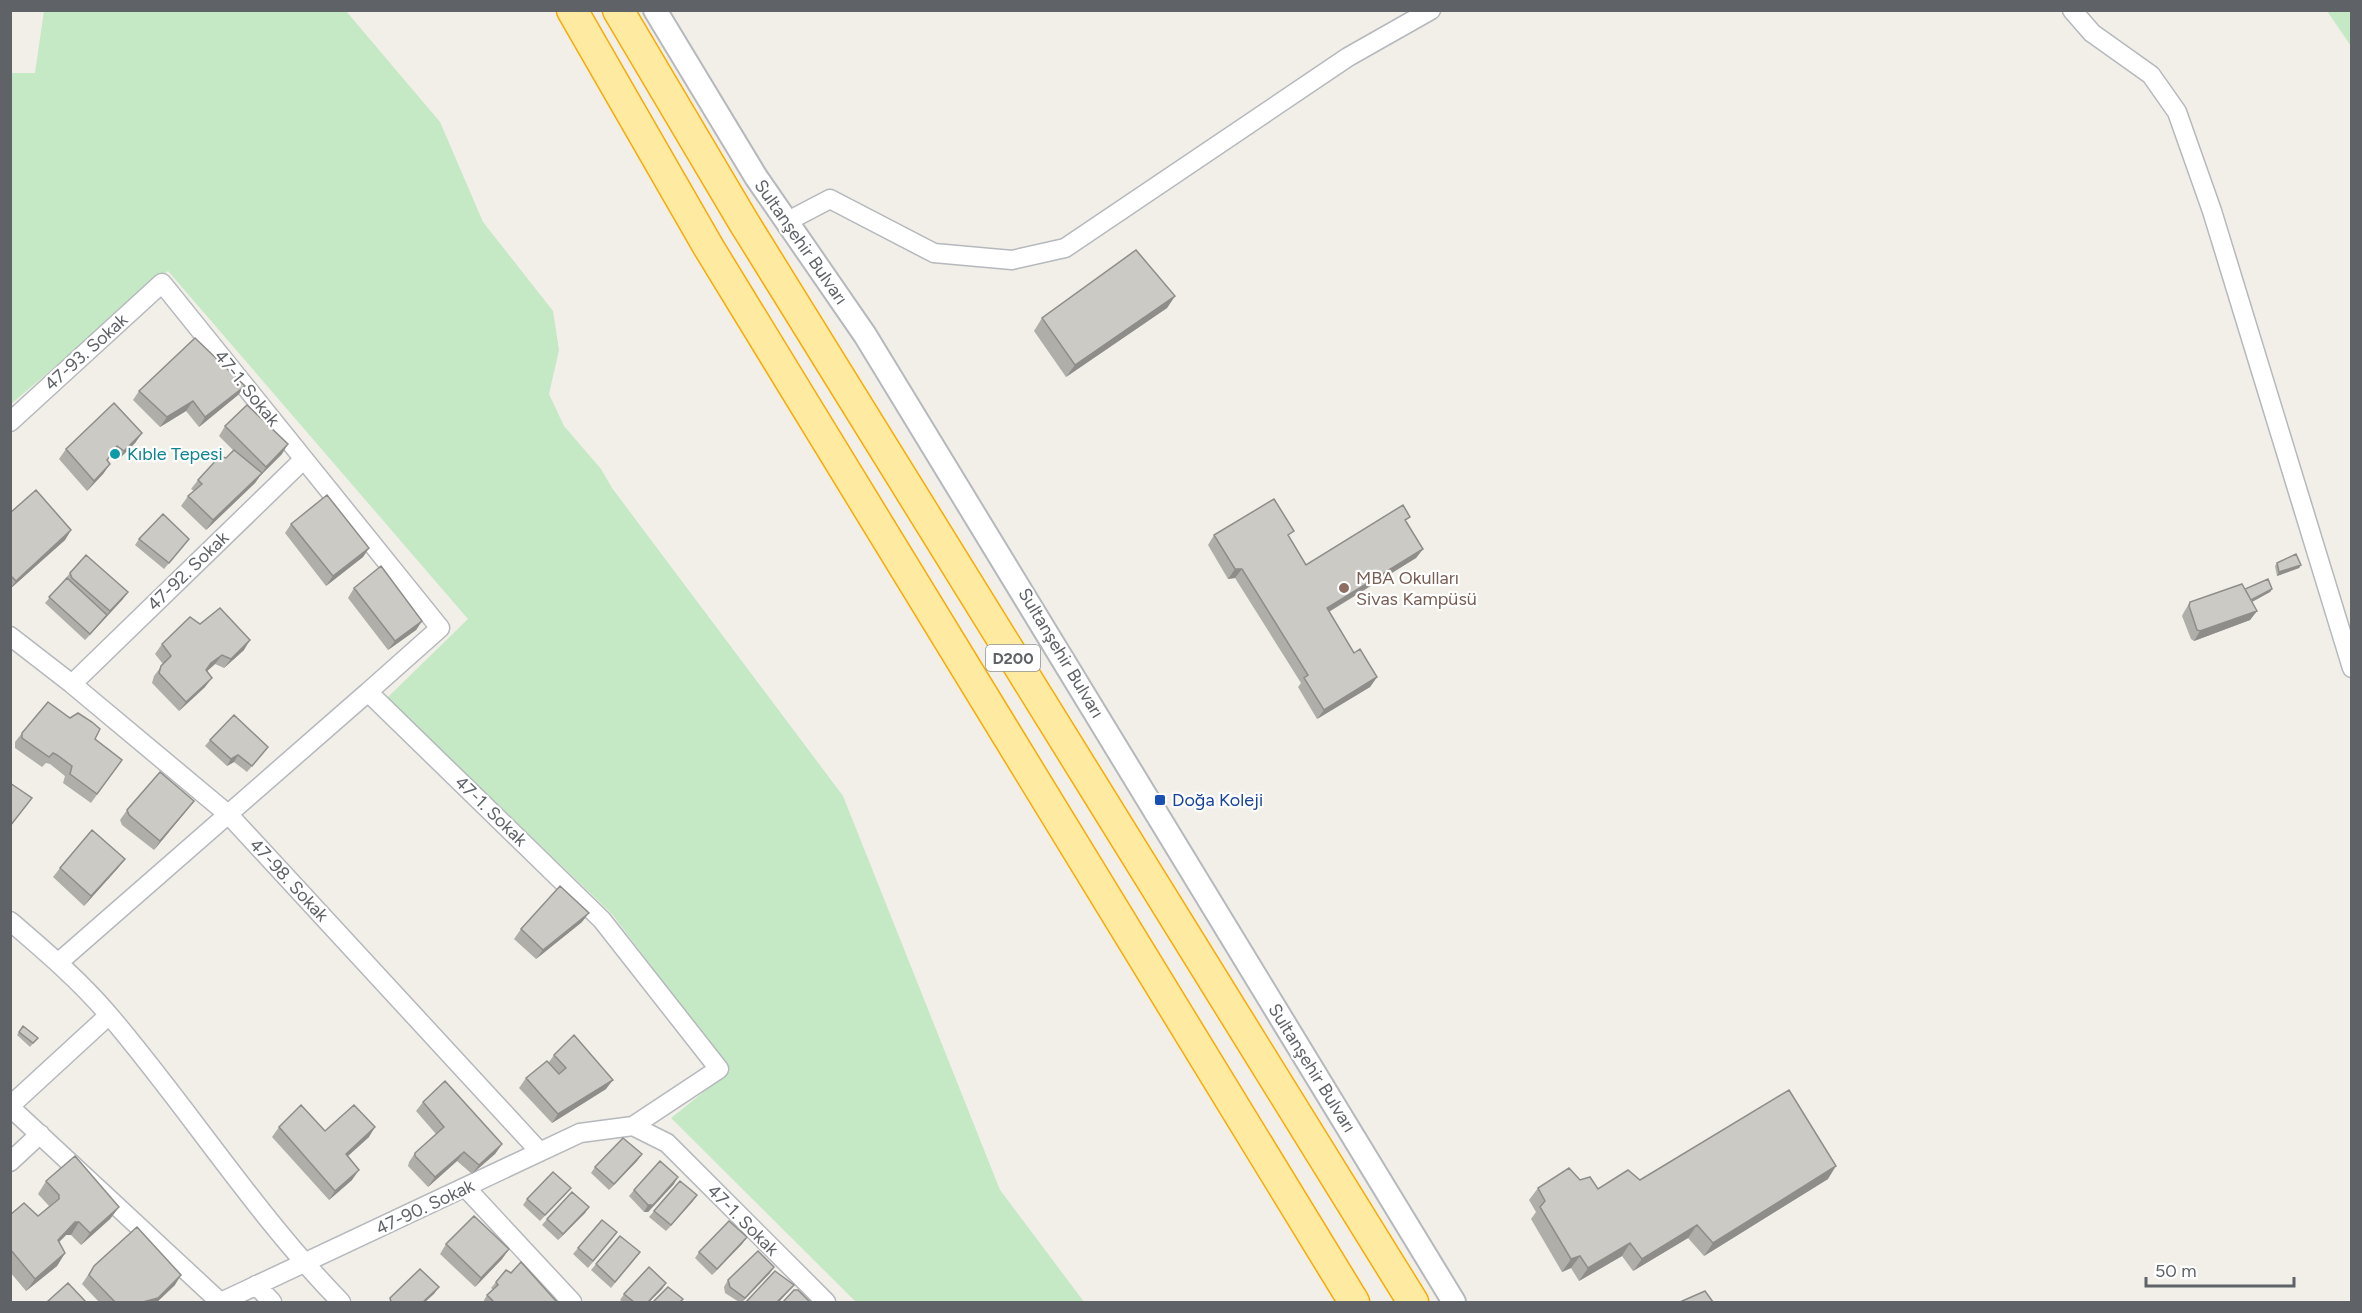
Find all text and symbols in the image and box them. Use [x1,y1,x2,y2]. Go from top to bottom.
street label: Sultanşehir Bulvarı [750,175,852,309]
street label: 47-93. Sokak [40,309,132,395]
street label: 47-1. Sokak [210,345,285,431]
place label: Kıble Tepesi [127,443,223,465]
marker: Kıble Tepesi [108,447,122,461]
street label: 47-92. Sokak [143,527,233,615]
place label: MBA Okulları Sivas Kampüsü [1356,567,1477,610]
marker: MBA Okulları Sivas Kampüsü [1337,581,1351,595]
street label: Sultanşehir Bulvarı [1014,584,1108,722]
road number: D200 [986,645,1040,671]
street label: 47-1. Sokak [450,771,532,851]
place label: Doğa Koleji [1172,789,1263,811]
marker: Doğa Koleji [1153,793,1167,807]
street label: 47-98. Sokak [245,834,333,926]
street label: Sultanşehir Bulvarı [1264,1000,1360,1136]
street label: 47-90. Sokak [372,1174,478,1239]
street label: 47-1. Sokak [703,1180,783,1260]
scale bar [2146,1250,2294,1288]
text: 50 m [2155,1260,2197,1282]

